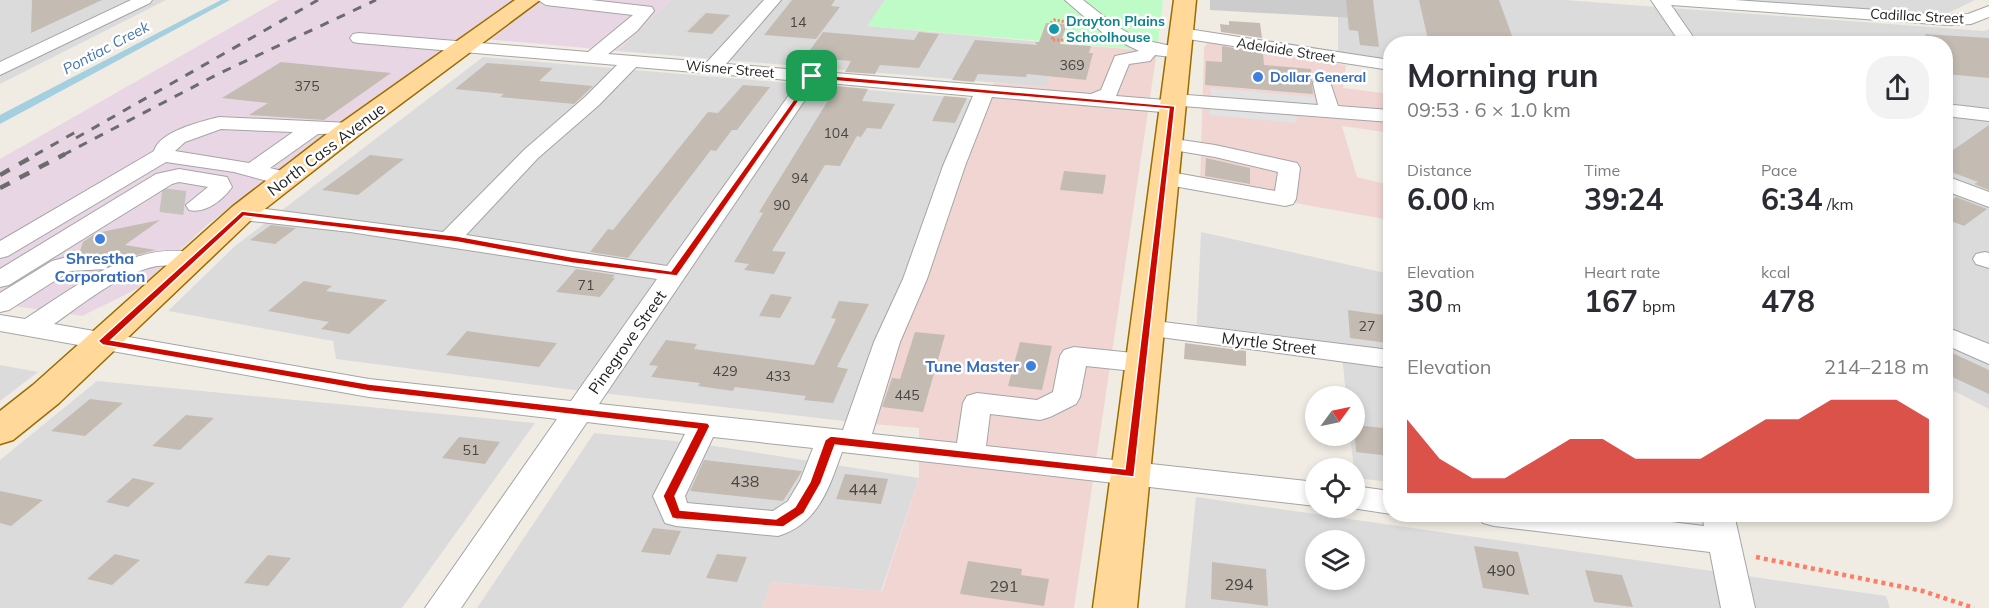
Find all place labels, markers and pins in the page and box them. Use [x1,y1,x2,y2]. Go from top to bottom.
place label: Drayton Plains Schoolhouse [1066,12,1165,46]
marker: Drayton Plains Schoolhouse [1047,22,1061,36]
pin [786,50,837,101]
place label: Dollar General [1270,68,1366,86]
marker: Dollar General [1251,70,1265,84]
marker: Shrestha Corporation [93,232,107,246]
place label: Shrestha Corporation [54,248,146,286]
place label: Tune Master [925,356,1020,376]
marker: Tune Master [1024,359,1038,373]

